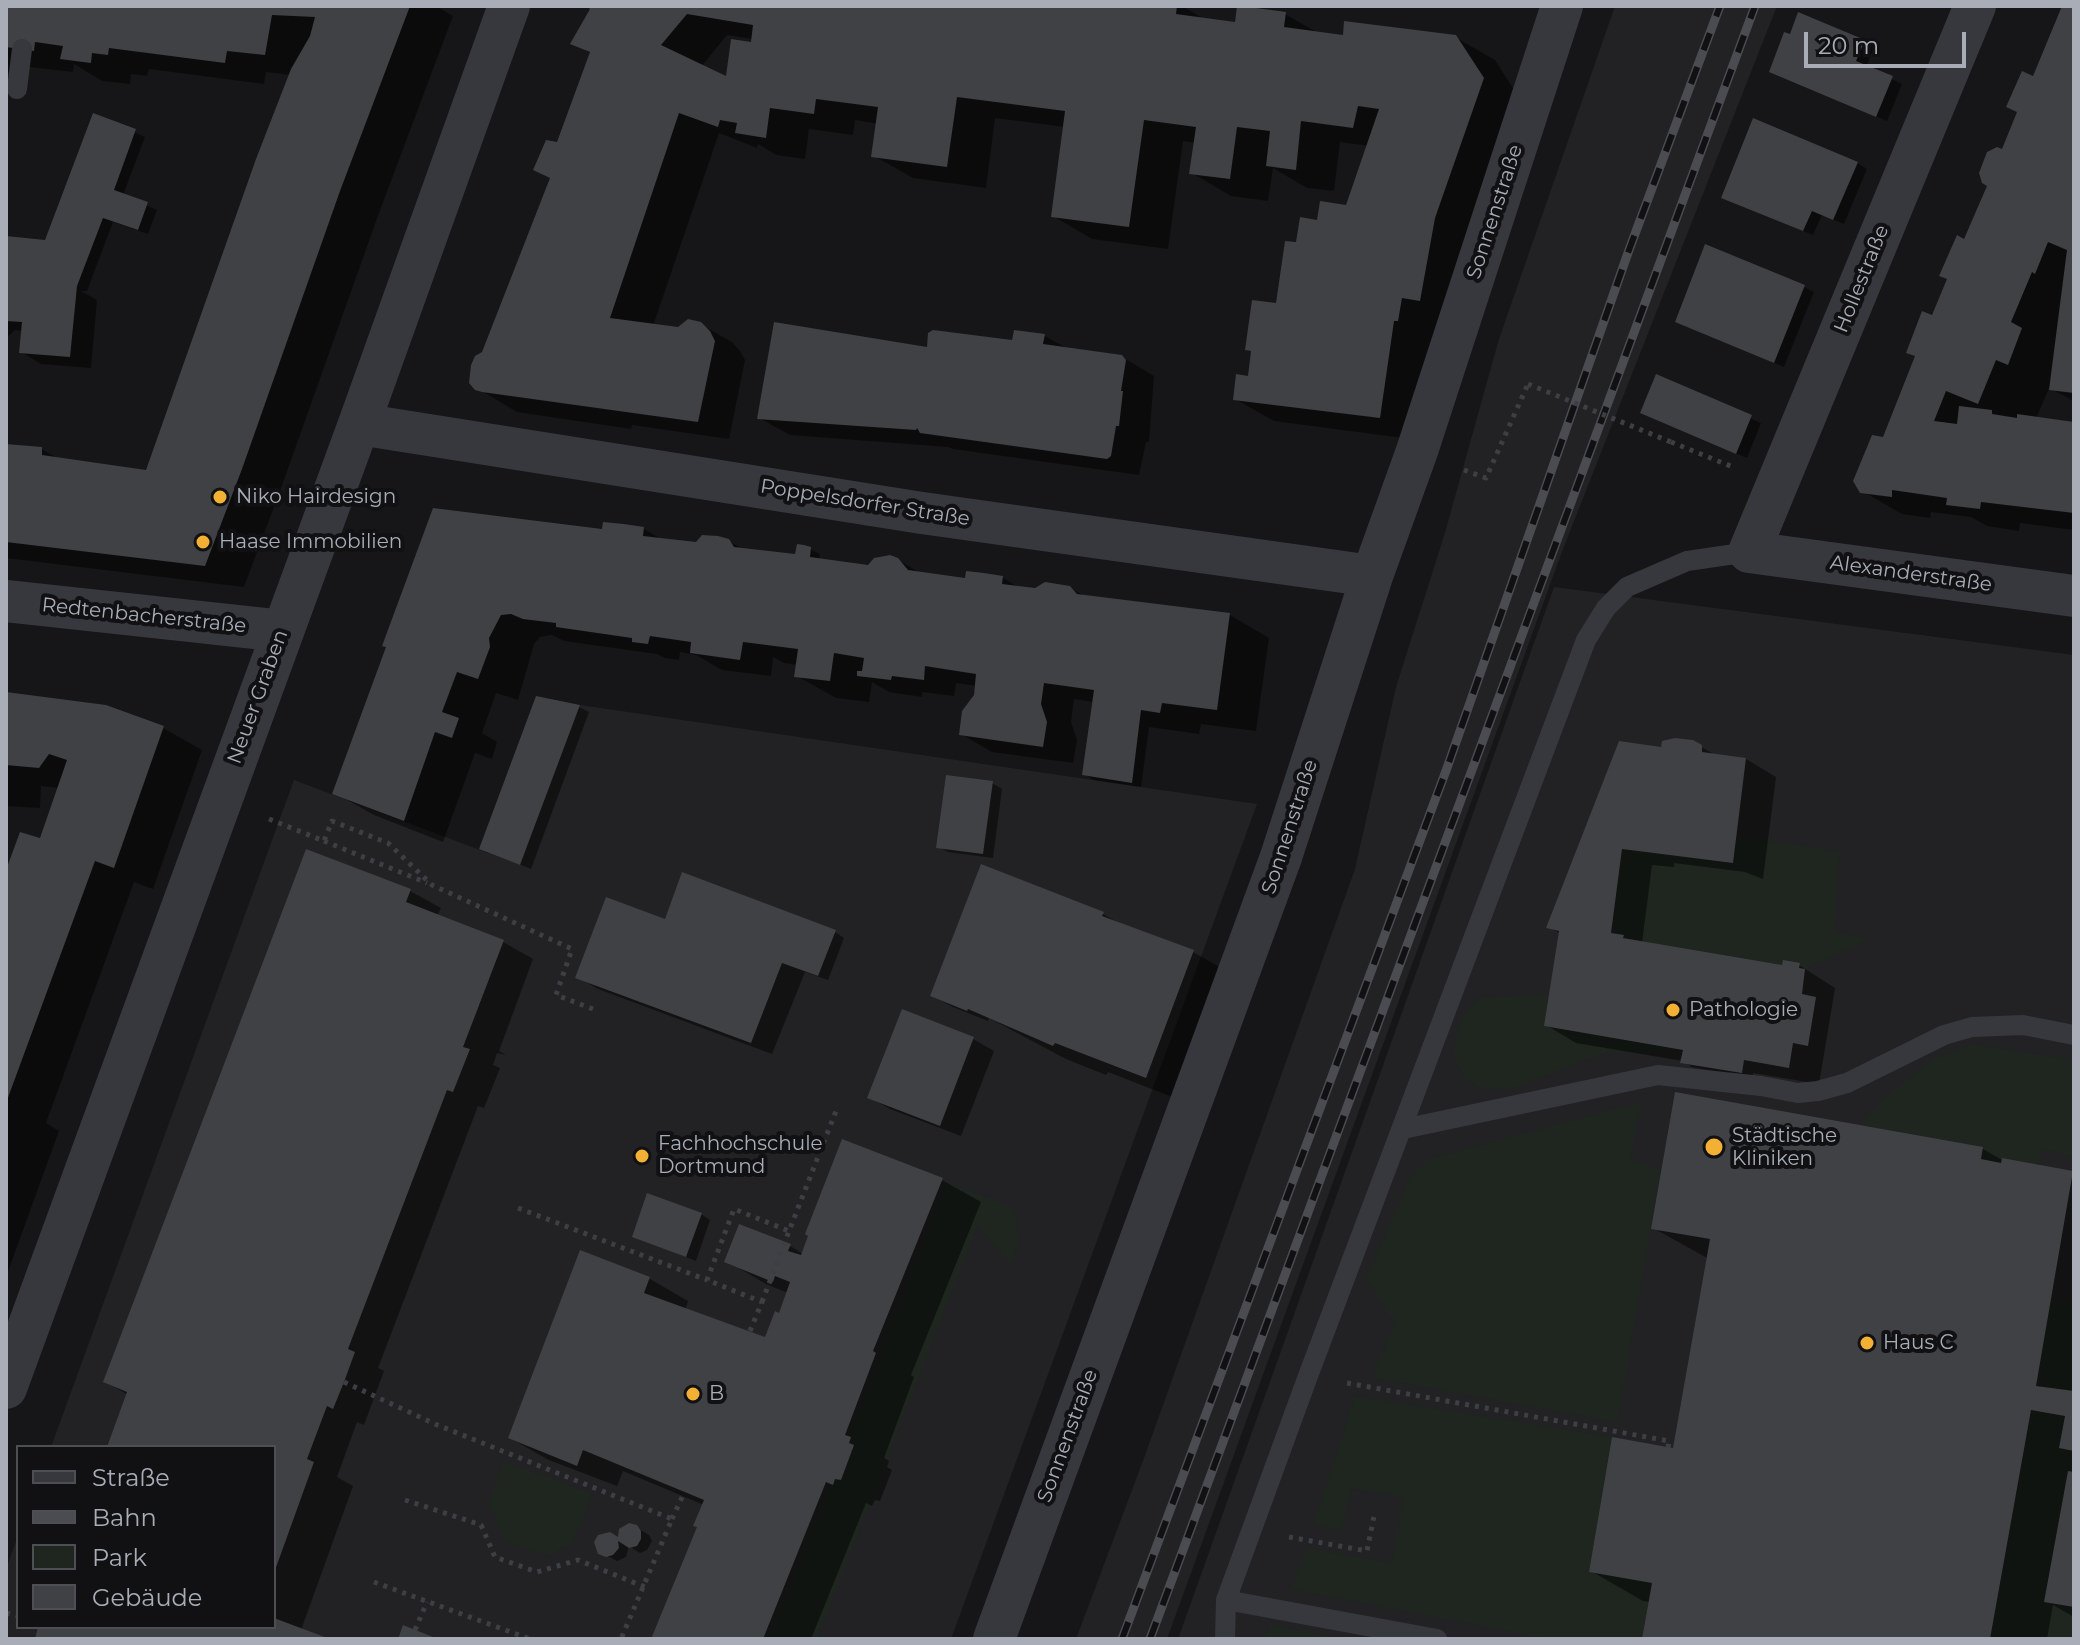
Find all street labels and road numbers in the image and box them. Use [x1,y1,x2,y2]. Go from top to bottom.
street label: Sonnenstraße [1462,142,1528,282]
street label: Hollestraße [1830,222,1894,336]
street label: Poppelsdorfer Straße [758,475,972,531]
street label: Alexanderstraße [1829,551,1993,597]
street label: Redtenbacherstraße [41,593,247,639]
street label: Neuer Graben [223,627,293,767]
street label: Sonnenstraße [1257,757,1323,897]
street label: Sonnenstraße [1033,1366,1103,1506]

